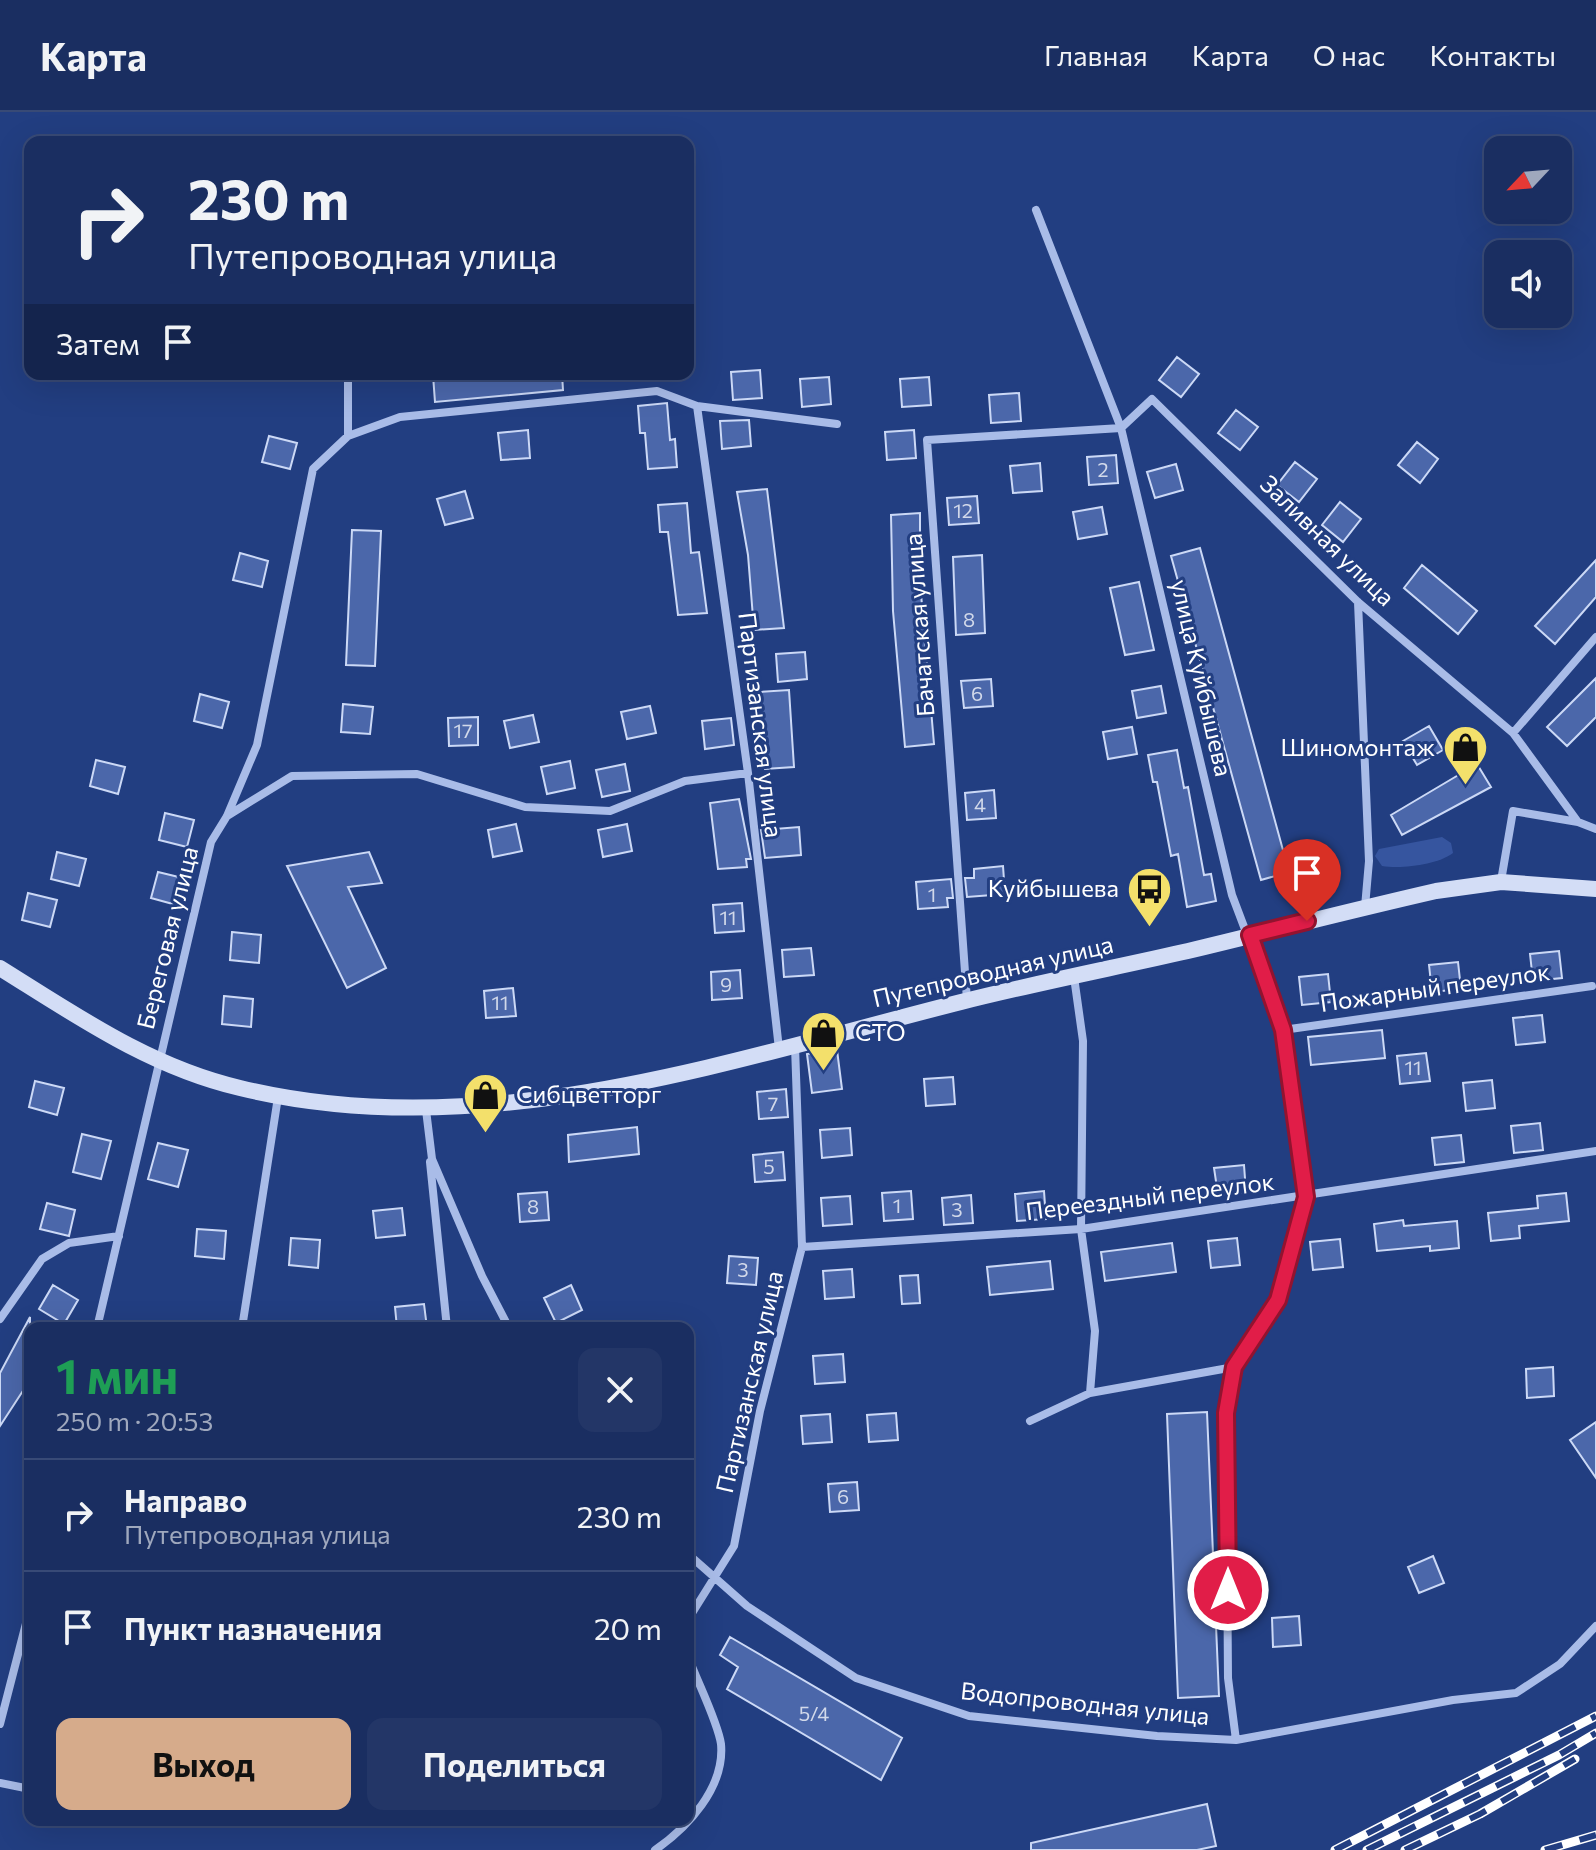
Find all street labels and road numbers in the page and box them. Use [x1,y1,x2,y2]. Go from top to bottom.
street label: Заливная улица [1255,469,1401,611]
street label: Бачатская улица [898,532,939,718]
street label: улица Куйбышева [1166,576,1239,779]
street label: Партизанская улица [733,610,790,839]
street label: Береговая улица [130,843,203,1032]
street label: Путепроводная улица [870,929,1116,1012]
street label: Пожарный переулок [1318,956,1552,1017]
street label: Переездный переулок [1024,1166,1276,1225]
street label: Партизанская улица [709,1268,788,1496]
street label: Водопроводная улица [959,1675,1211,1730]

